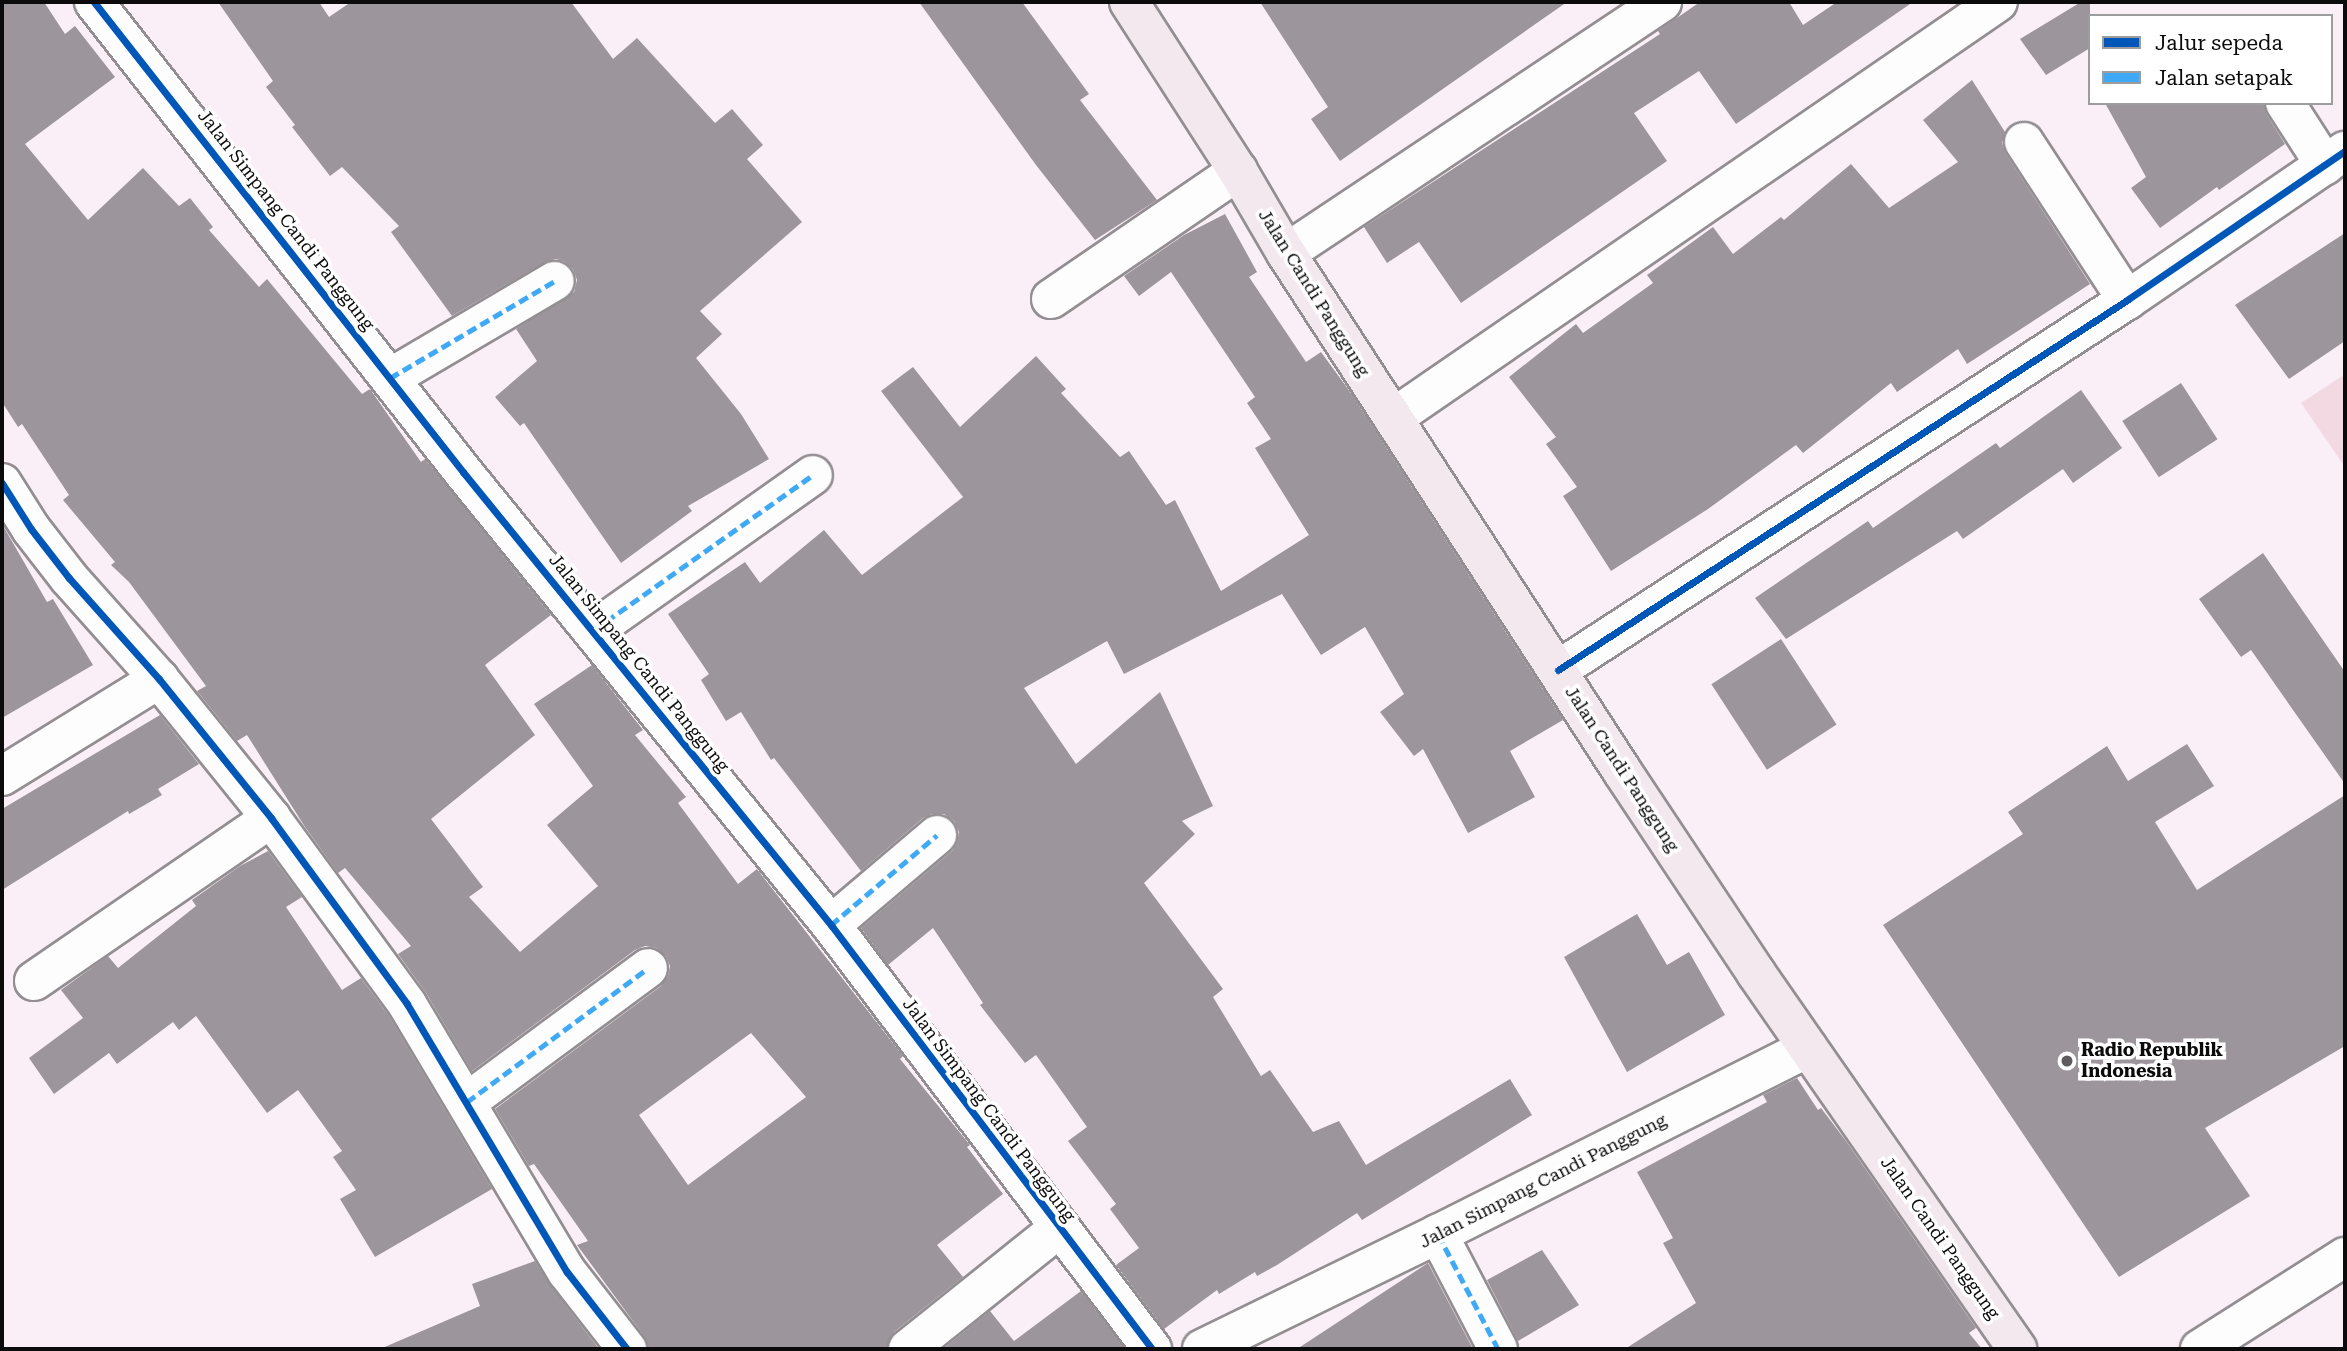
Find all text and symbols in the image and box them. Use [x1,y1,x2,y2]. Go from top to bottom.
legend [2088,14,2333,105]
text: Jalur sepeda [2155,31,2283,55]
text: Jalan setapak [2155,66,2293,90]
street label: Jalan Simpang Candi Panggung [193,105,379,335]
street label: Jalan Candi Panggung [1254,205,1374,381]
street label: Jalan Simpang Candi Panggung [544,550,734,776]
street label: Jalan Candi Panggung [1560,682,1684,856]
street label: Jalan Simpang Candi Panggung [898,994,1080,1226]
place label: Radio Republik Indonesia [2081,1040,2223,1082]
marker: Radio Republik Indonesia [2059,1053,2075,1069]
street label: Jalan Simpang Candi Panggung [1416,1109,1670,1253]
street label: Jalan Candi Panggung [1876,1153,2004,1323]

